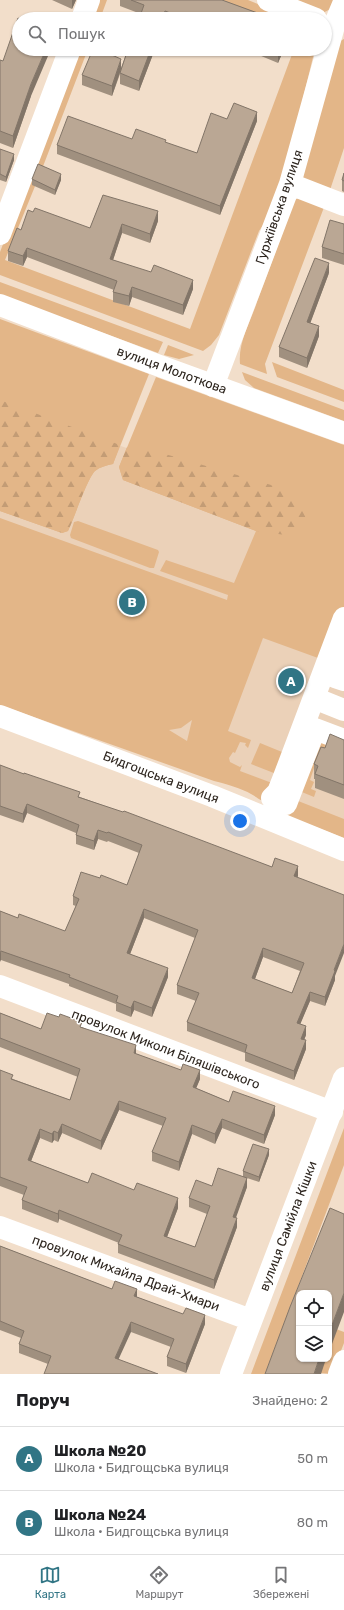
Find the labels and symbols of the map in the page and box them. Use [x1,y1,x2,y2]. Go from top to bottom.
street label: Гуржіївська вулиця [252,148,306,266]
street label: вулиця Молоткова [115,343,229,397]
pin: B [119,587,145,617]
pin: A [278,666,304,696]
street label: Бидгощська вулиця [101,748,221,806]
your location [230,811,250,831]
street label: провулок Миколи Біляшівського [70,1006,262,1092]
street label: вулиця Самійла Кішки [256,1159,320,1293]
street label: провулок Михайла Драй-Хмари [30,1232,222,1314]

